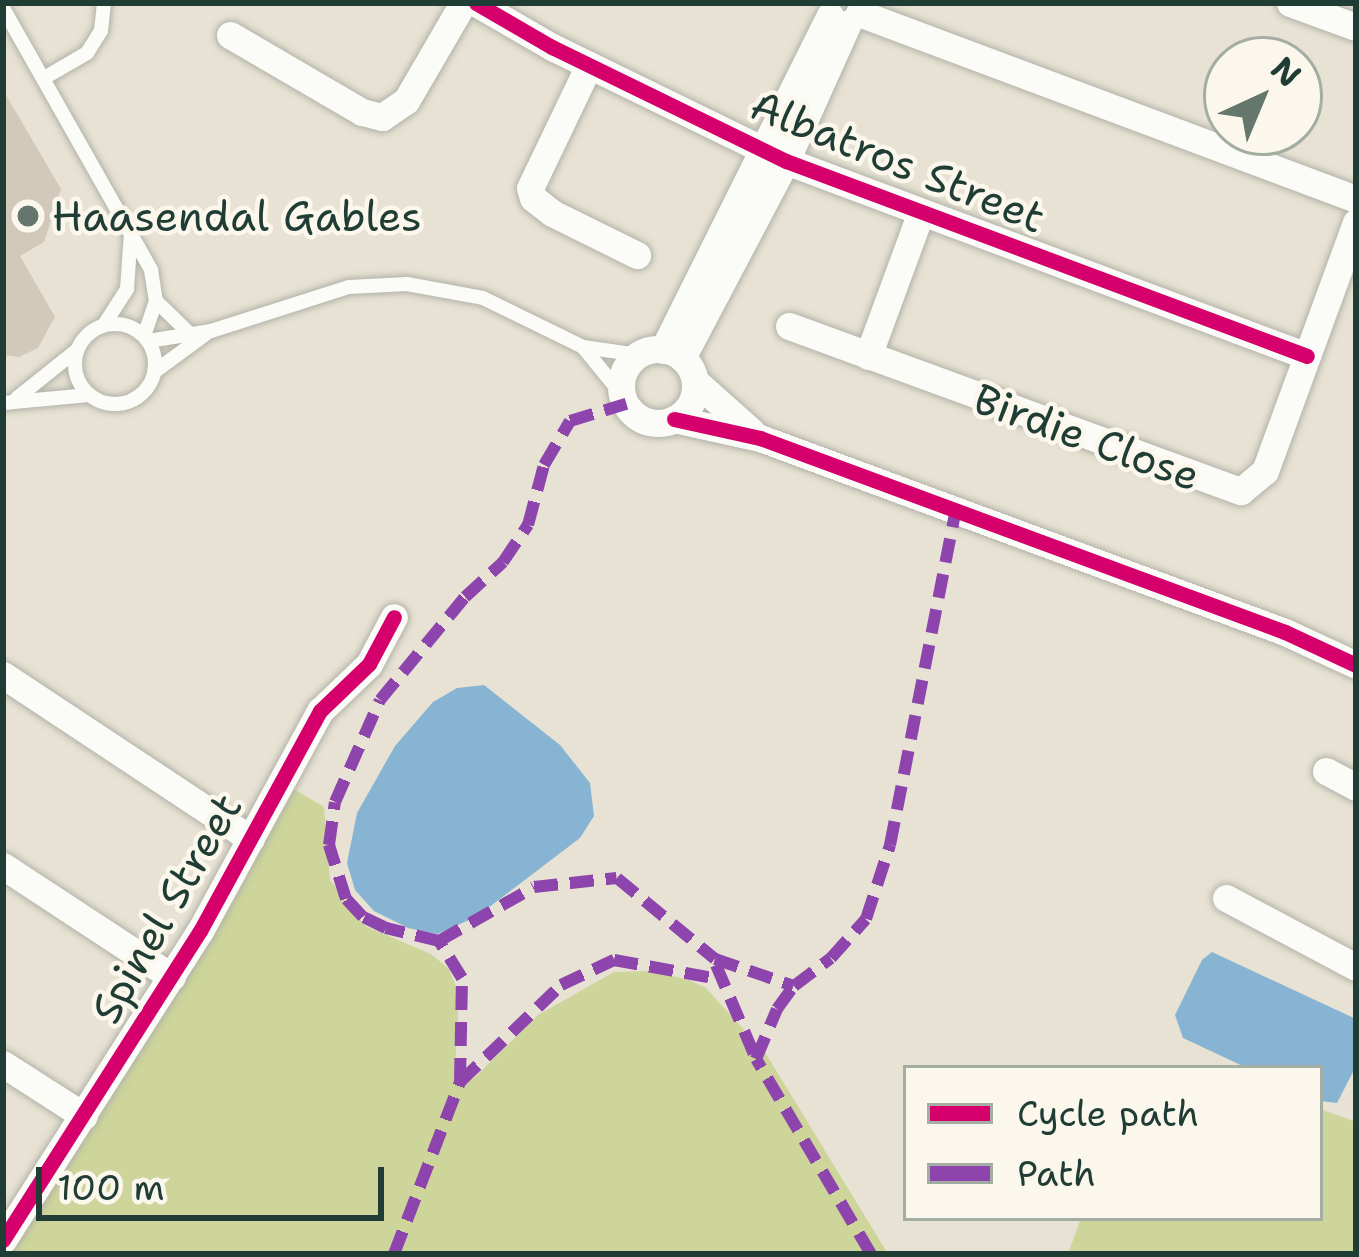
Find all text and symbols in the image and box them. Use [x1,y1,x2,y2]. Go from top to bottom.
north arrow [1203,36,1323,156]
text: N [1261,47,1311,97]
street label: Albatros Street [744,79,1052,243]
place label: Haasendal Gables [52,191,422,241]
marker: Haasendal Gables [15,203,41,229]
street label: Birdie Close [967,373,1207,501]
street label: Spinel Street [80,784,252,1032]
legend [903,1065,1323,1221]
text: Cycle path [1017,1089,1199,1138]
scale bar [42,1143,390,1217]
text: Path [1017,1149,1096,1198]
text: 100 m [57,1163,165,1212]

